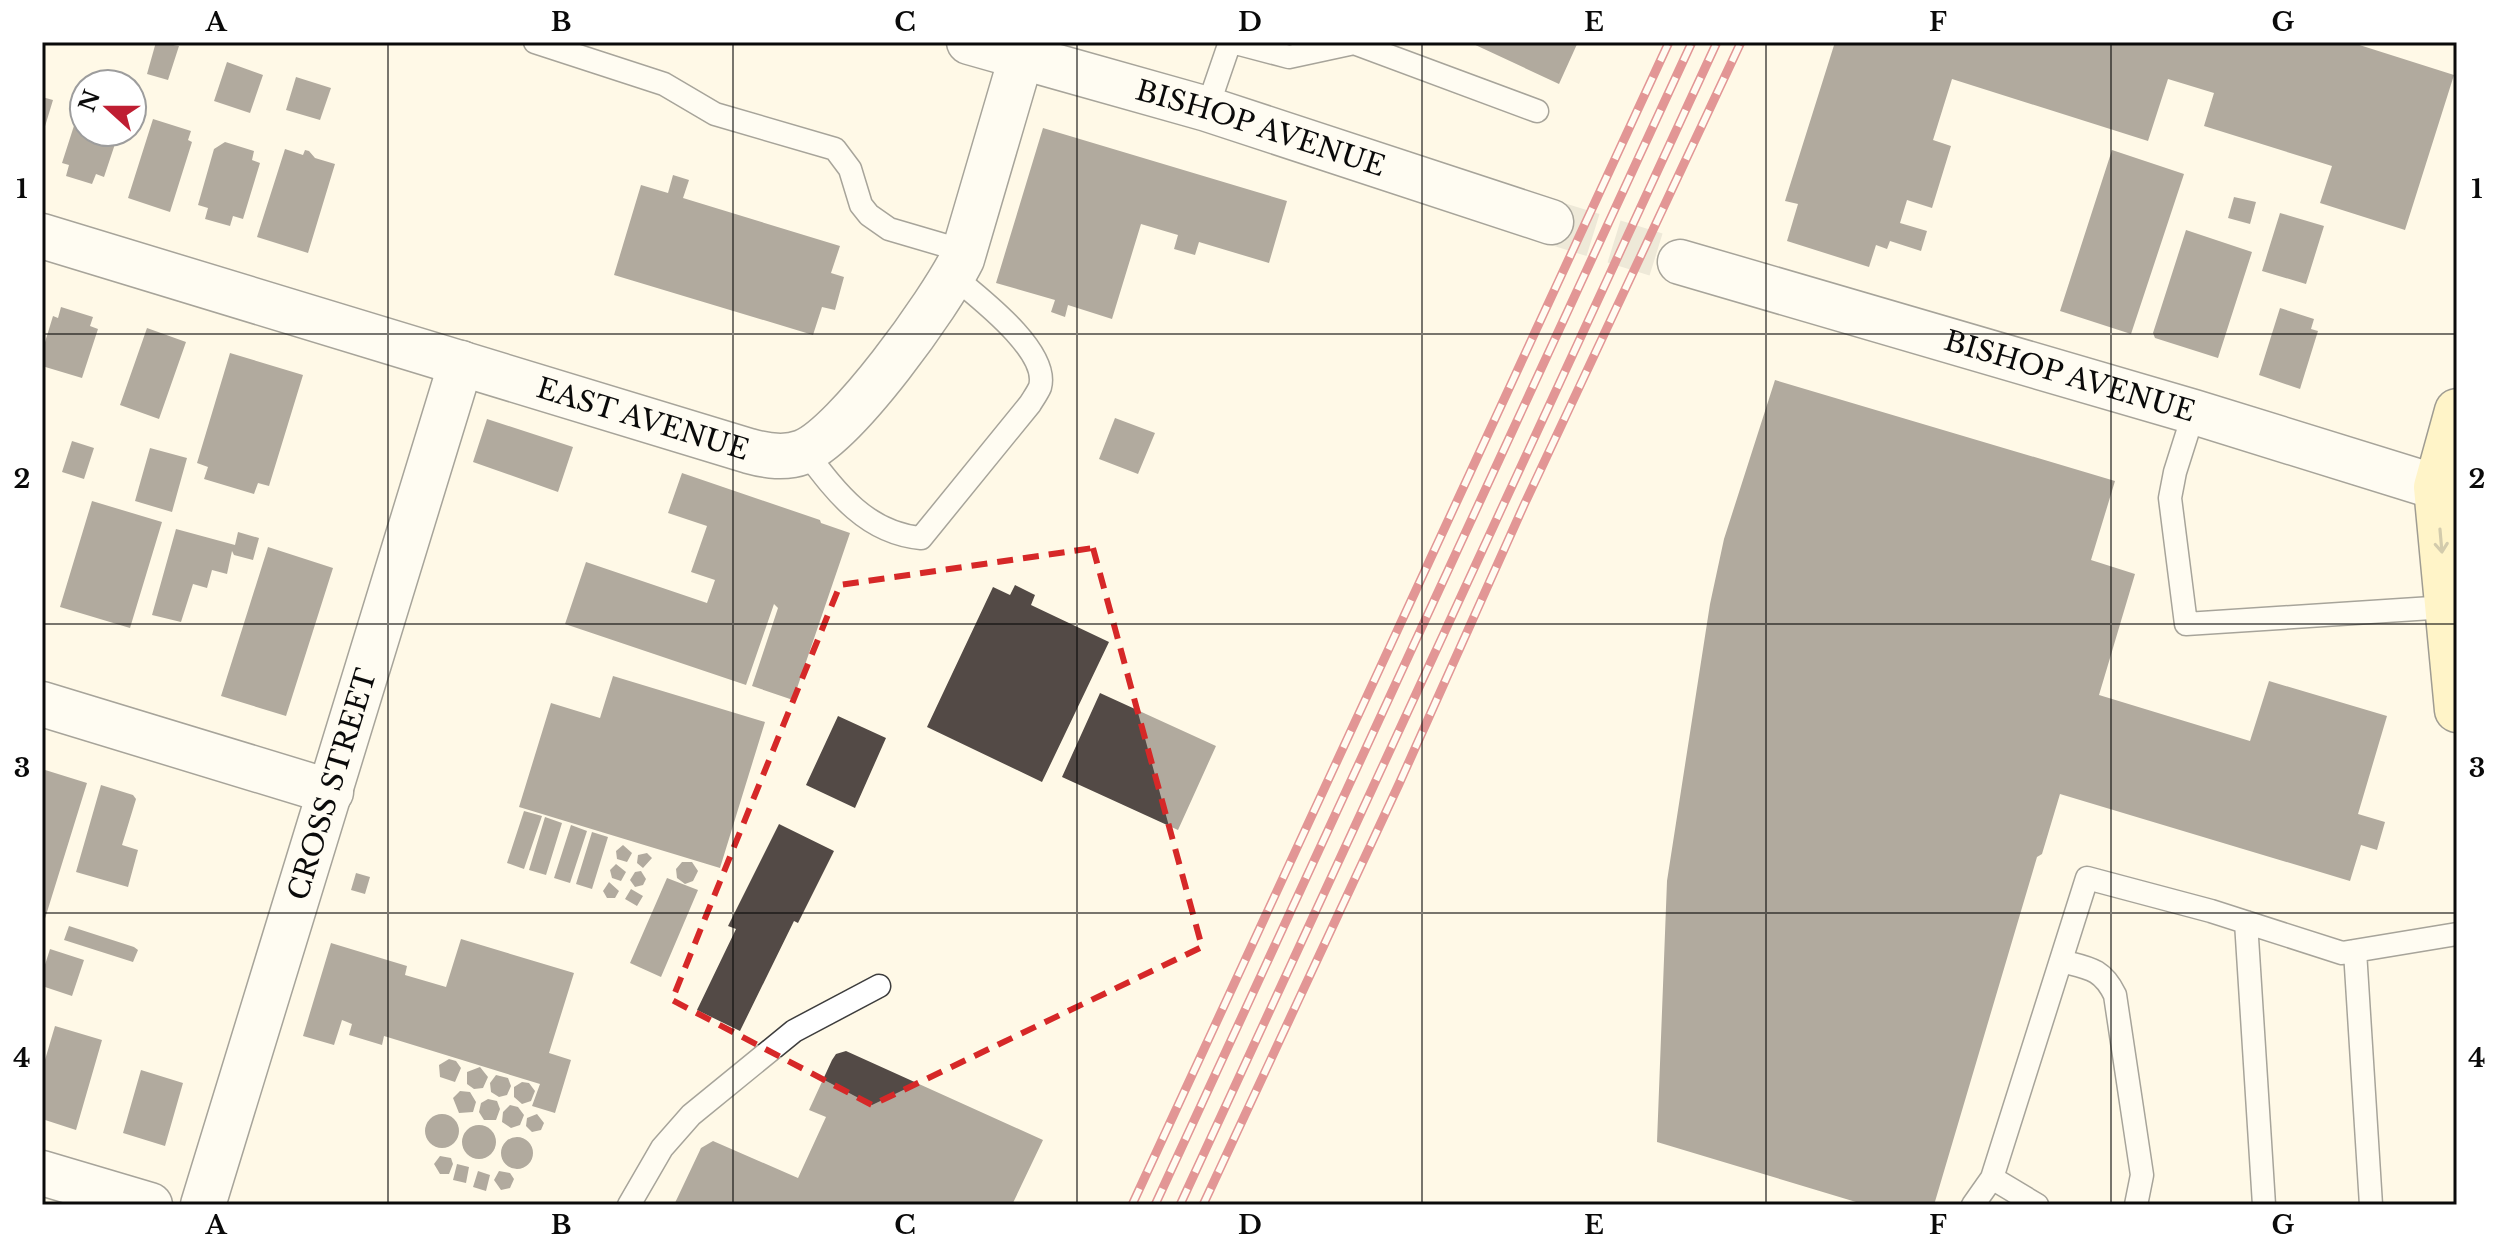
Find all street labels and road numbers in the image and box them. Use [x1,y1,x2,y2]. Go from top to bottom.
street label: BISHOP AVENUE [1132,73,1389,184]
street label: BISHOP AVENUE [1940,323,2199,429]
street label: EAST AVENUE [532,370,753,468]
street label: CROSS STREET [280,664,384,904]

